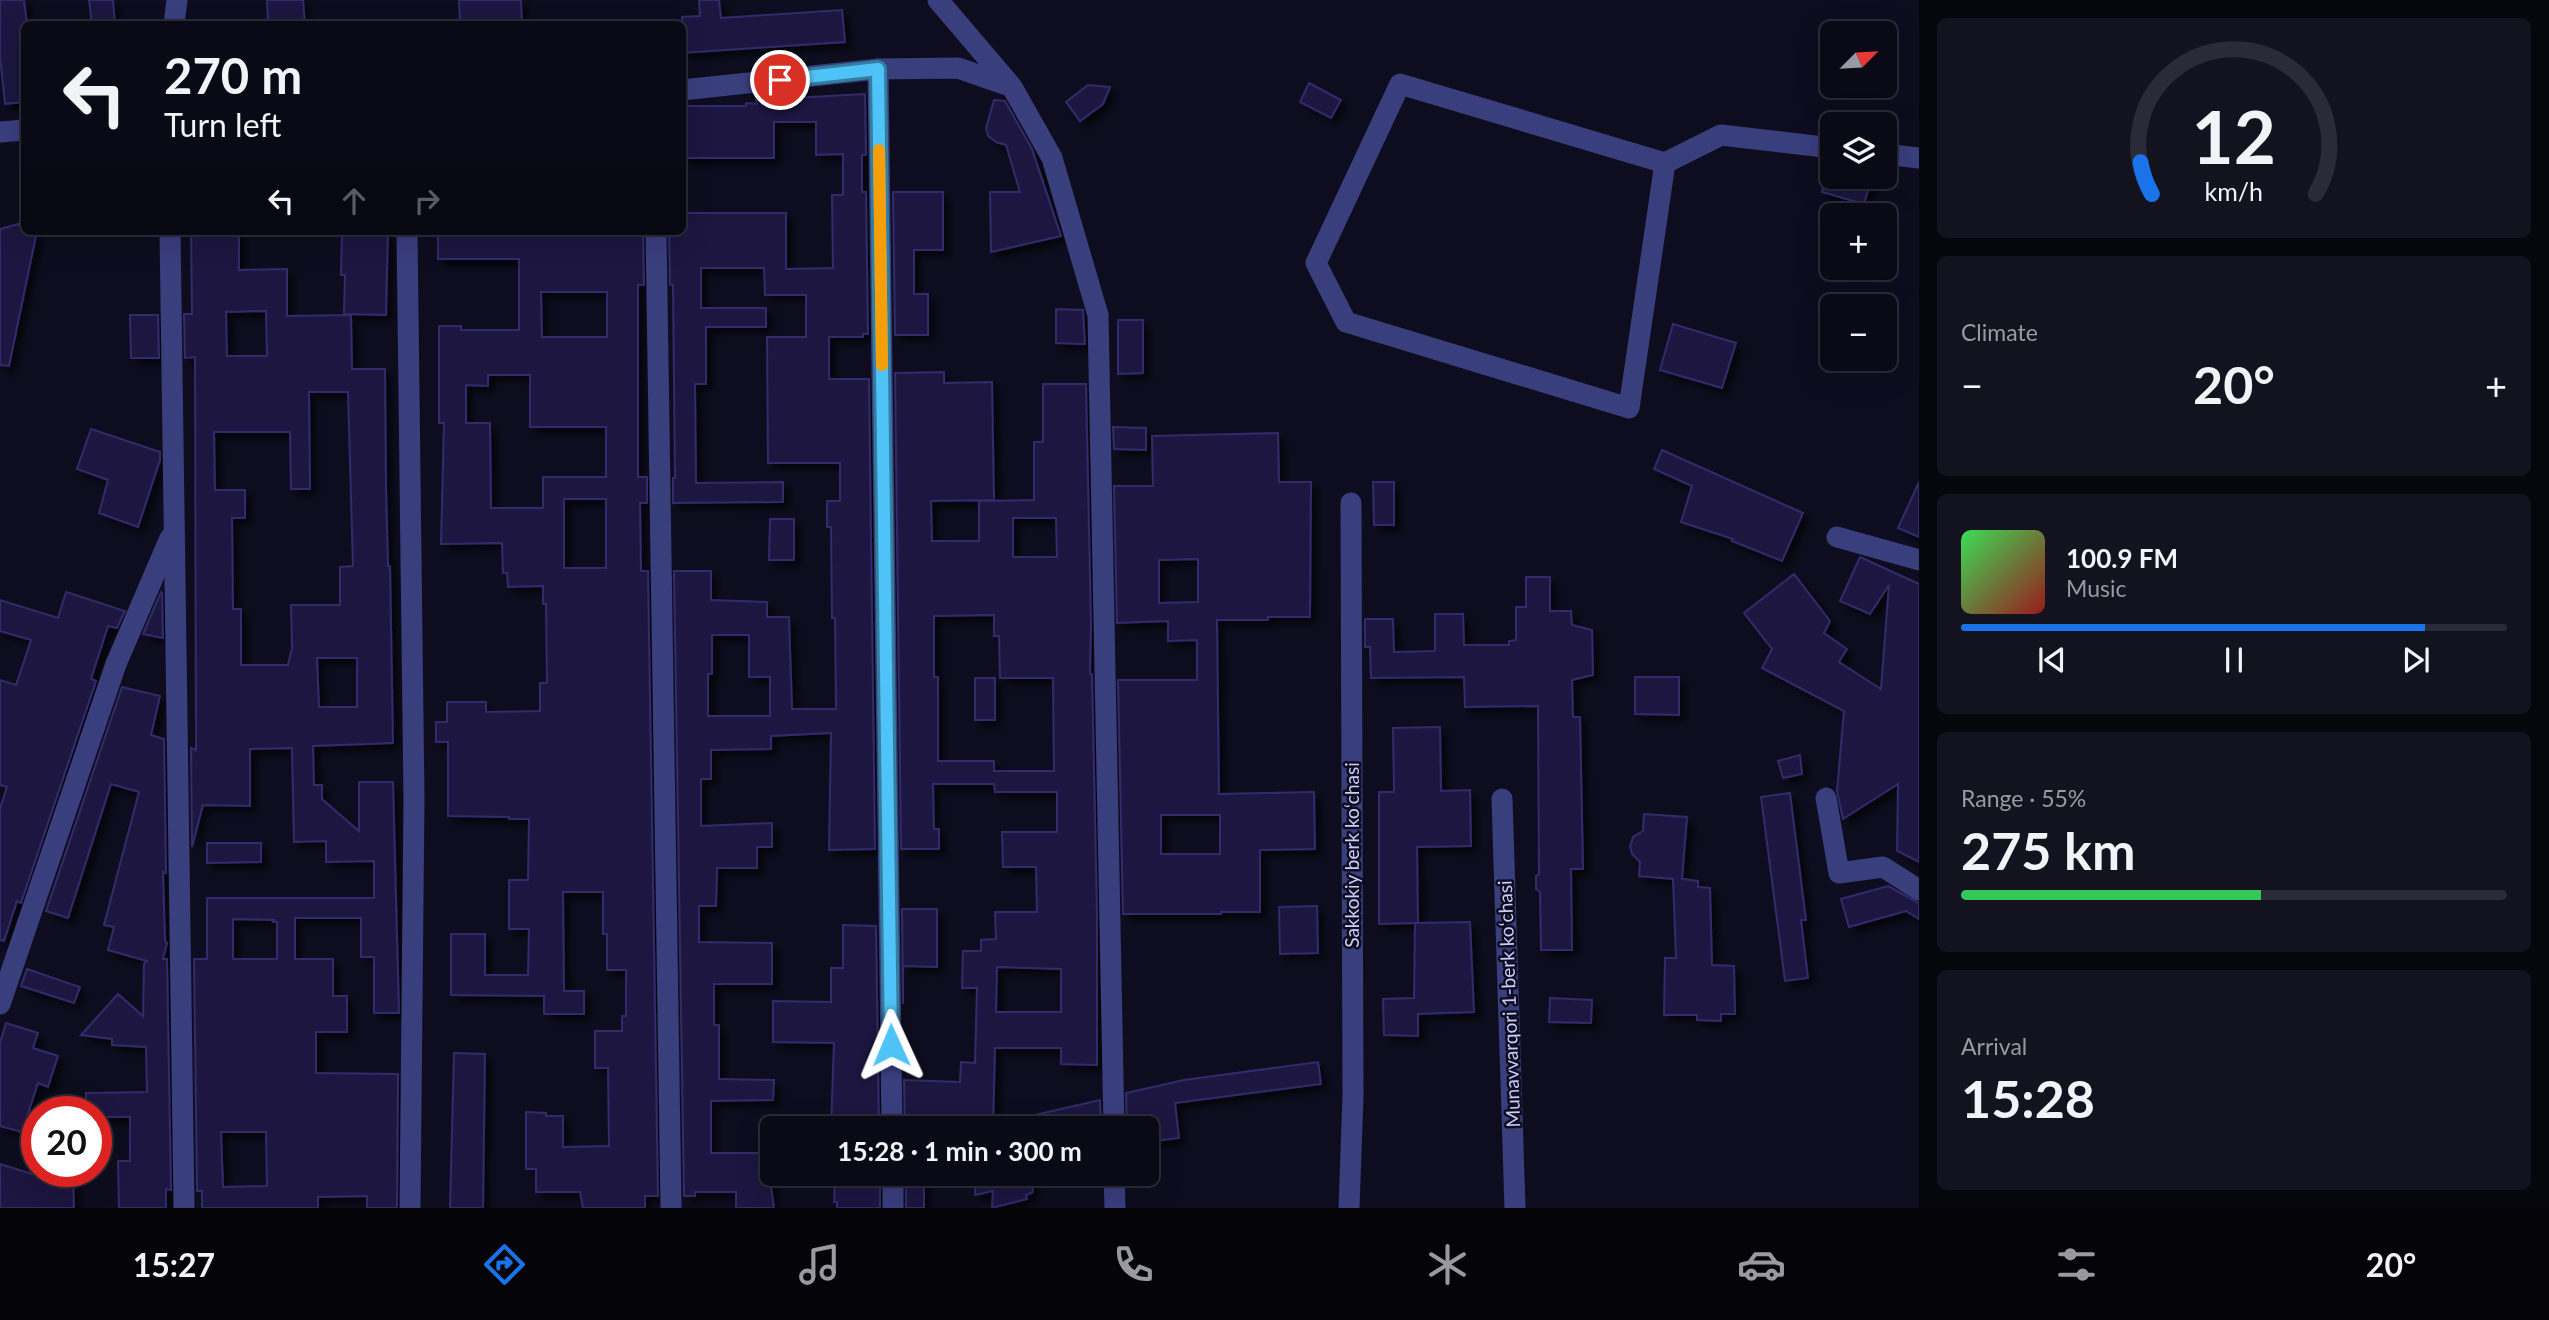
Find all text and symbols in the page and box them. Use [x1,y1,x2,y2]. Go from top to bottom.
north arrow [1820,21,1897,98]
map controls [1820,21,1897,371]
text: 270 m [164,46,302,104]
icon: left [49,49,140,140]
pin [750,50,810,110]
icon: arrive [761,61,799,99]
text: 12 [2192,92,2276,180]
text: Turn left [164,105,281,144]
button: layers [1820,112,1897,189]
text: km/h [2205,176,2263,206]
icon: left [262,182,300,220]
icon: ahead [335,182,373,220]
icon: right [408,182,446,220]
button: + [1820,203,1897,280]
button: − [1820,294,1897,371]
text: Climate [1961,318,2038,346]
text: 20° [2193,353,2275,415]
text: − [1961,362,1983,408]
text: + [2485,362,2507,408]
text: 100.9 FM [2066,542,2178,574]
text: Music [2066,574,2126,602]
icon: previous [2033,641,2071,679]
icon: pause [2215,641,2253,679]
icon: next [2397,641,2435,679]
street label: Sakkokiy berk koʻchasi [1340,762,1363,948]
text: Range · 55% [1961,784,2086,812]
text: 275 km [1961,819,2135,881]
street label: Munavvarqori 1-berk koʻchasi [1493,880,1524,1128]
position arrow [854,1008,928,1082]
text: Arrival [1961,1032,2027,1060]
text: 15:28 [1961,1067,2095,1129]
speed limit sign: 20 [21,1096,112,1187]
text: 15:28 · 1 min · 300 m [837,1135,1082,1167]
icon: directions [480,1240,529,1289]
icon: music [795,1240,844,1289]
icon: phone [1109,1240,1158,1289]
icon: climate [1423,1240,1472,1289]
icon: car [1737,1240,1786,1289]
icon: filters [2052,1240,2101,1289]
text: 15:27 [133,1245,215,1284]
text: 20° [2366,1245,2416,1284]

